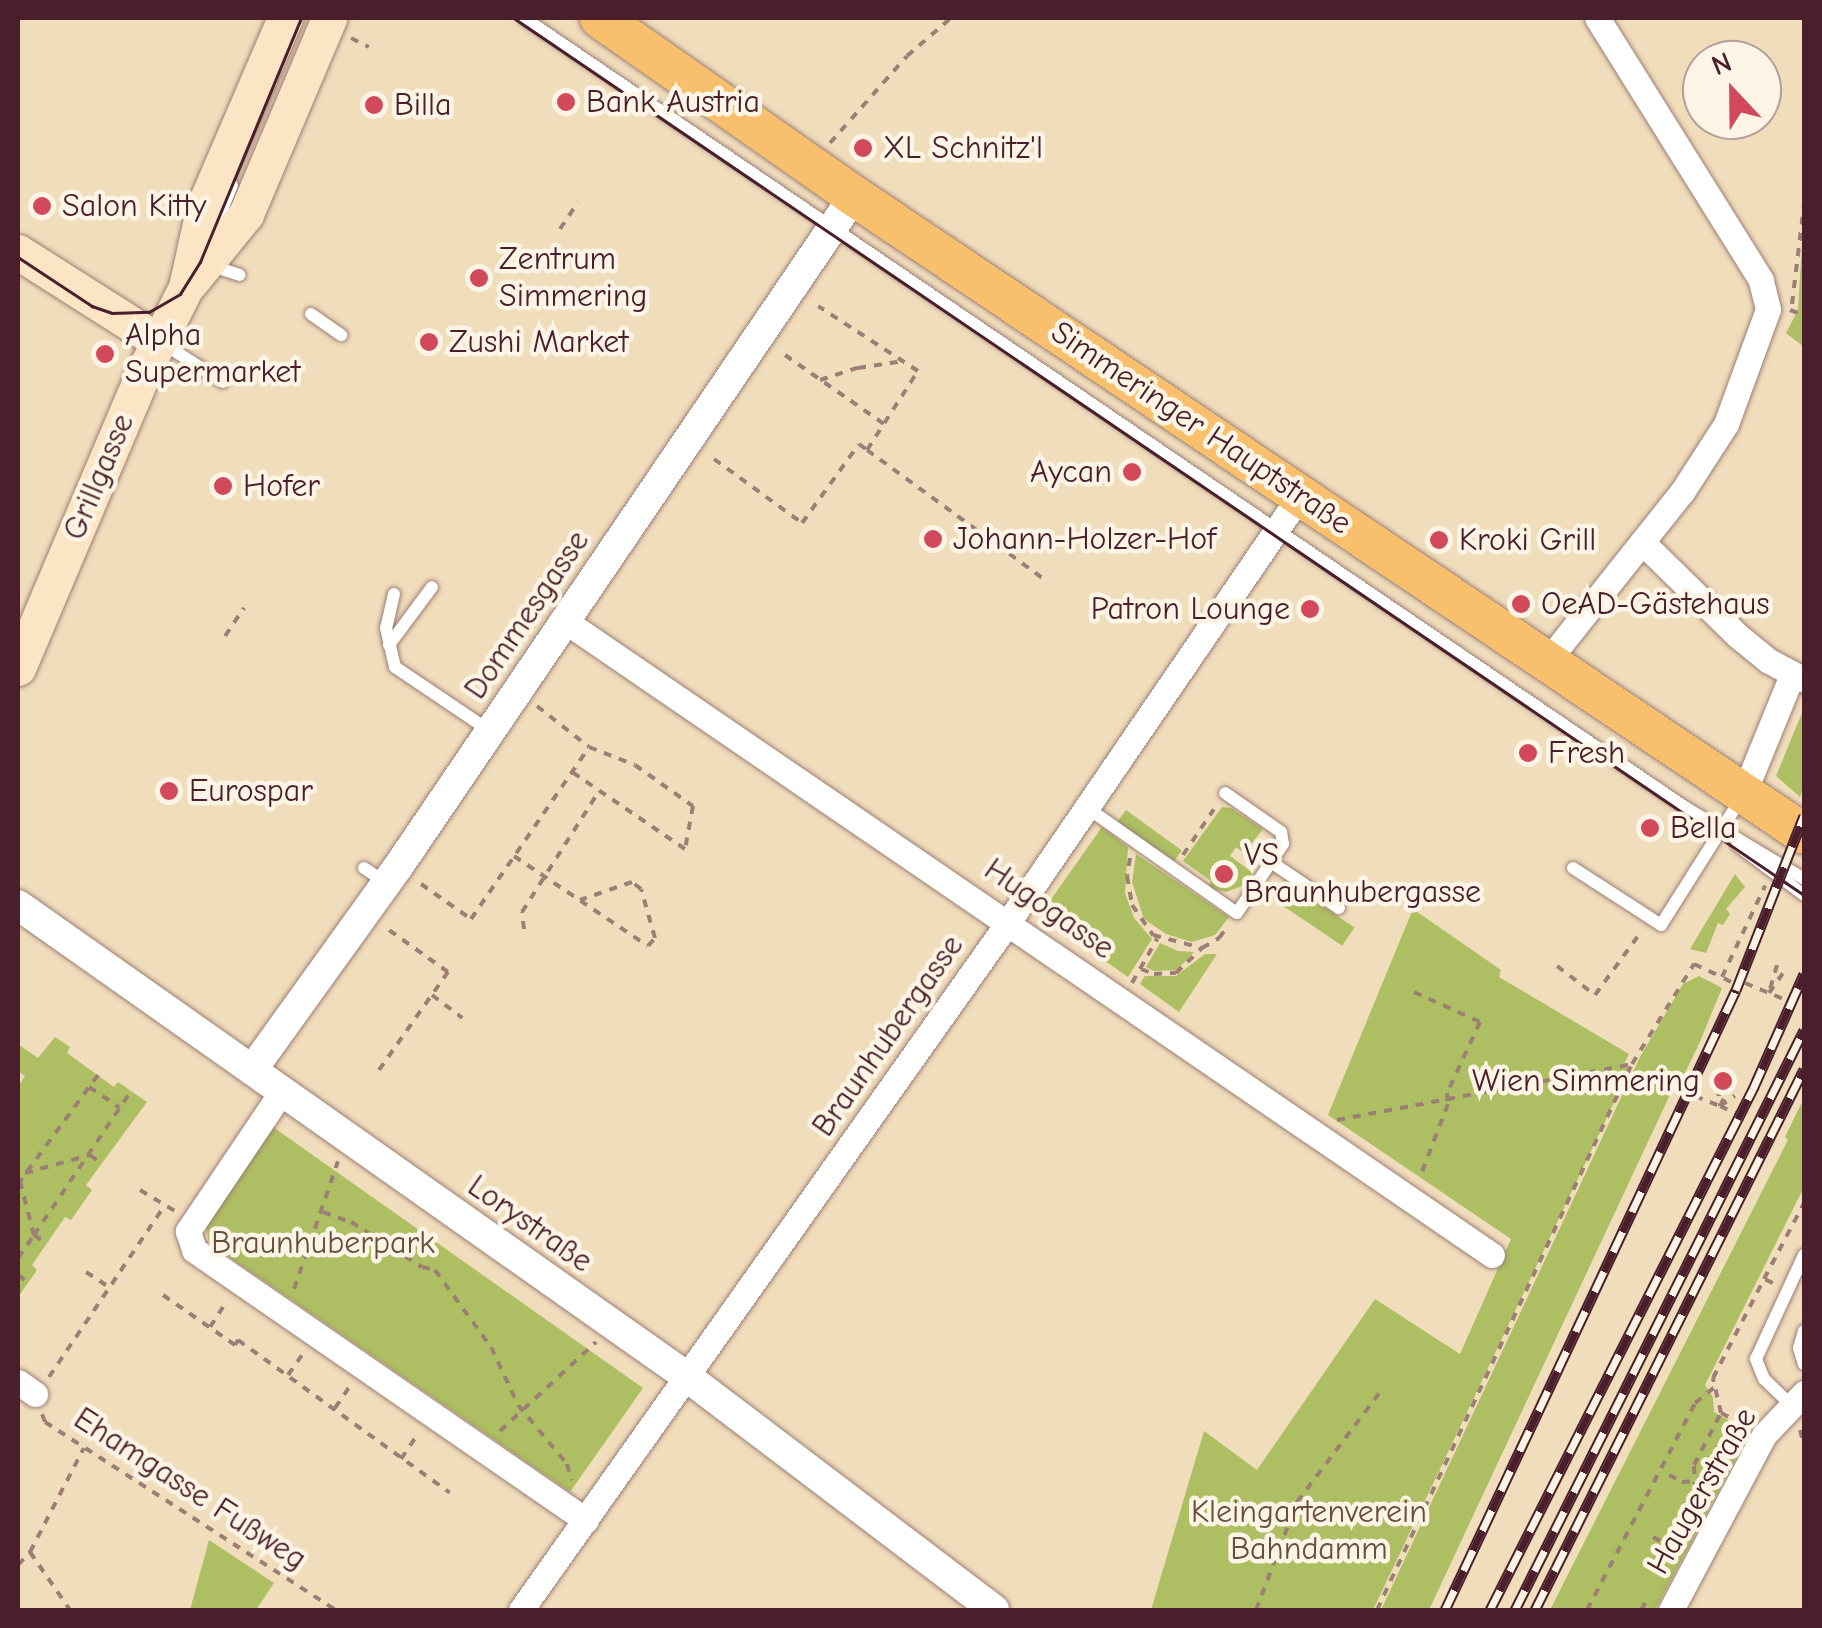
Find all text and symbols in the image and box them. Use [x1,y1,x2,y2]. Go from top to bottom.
north arrow [1682,40,1782,140]
text: N [1707,46,1736,82]
place label: Bank Austria [586,83,760,121]
place label: Billa [394,86,452,124]
marker: Bank Austria [555,91,577,113]
marker: Billa [363,94,385,116]
place label: XL Schnitz'l [883,129,1043,167]
marker: XL Schnitz'l [852,137,874,159]
place label: Salon Kitty [62,187,206,225]
marker: Salon Kitty [31,195,53,217]
place label: Zentrum Simmering [499,241,648,316]
marker: Zentrum Simmering [468,267,490,289]
street label: Simmeringer Hauptstraße [1044,313,1358,543]
place label: Alpha Supermarket [125,317,300,392]
place label: Zushi Market [449,323,628,361]
marker: Zushi Market [418,331,440,353]
marker: Alpha Supermarket [94,343,116,365]
street label: Grillgasse [55,408,143,546]
place label: Aycan [1030,453,1112,491]
marker: Aycan [1121,461,1143,483]
place label: Hofer [243,467,320,505]
marker: Hofer [212,475,234,497]
place label: Johann-Holzer-Hof [953,520,1216,558]
place label: Kroki Grill [1459,521,1596,559]
street label: Dommesgasse [456,523,598,707]
marker: Johann-Holzer-Hof [922,528,944,550]
marker: Kroki Grill [1428,529,1450,551]
place label: OeAD-Gästehaus [1541,585,1770,623]
place label: Patron Lounge [1091,590,1290,628]
marker: OeAD-Gästehaus [1510,593,1532,615]
marker: Patron Lounge [1299,598,1321,620]
place label: Fresh [1548,734,1625,772]
marker: Fresh [1517,742,1539,764]
place label: Eurospar [189,772,313,810]
marker: Eurospar [158,780,180,802]
place label: Bella [1670,809,1736,847]
marker: Bella [1639,817,1661,839]
place label: VS Braunhubergasse [1244,837,1481,912]
street label: Hugogasse [977,850,1121,968]
marker: VS Braunhubergasse [1213,863,1235,885]
street label: Braunhubergasse [804,928,972,1144]
place label: Wien Simmering [1472,1062,1700,1100]
marker: Wien Simmering [1710,1068,1736,1094]
street label: Lorystraße [460,1167,600,1281]
park label: Braunhuberpark [211,1224,435,1262]
street label: Ehamgasse Fußweg [67,1400,313,1578]
street label: Haugerstraße [1639,1401,1765,1581]
park label: Kleingartenverein Bahndamm [1191,1494,1427,1569]

